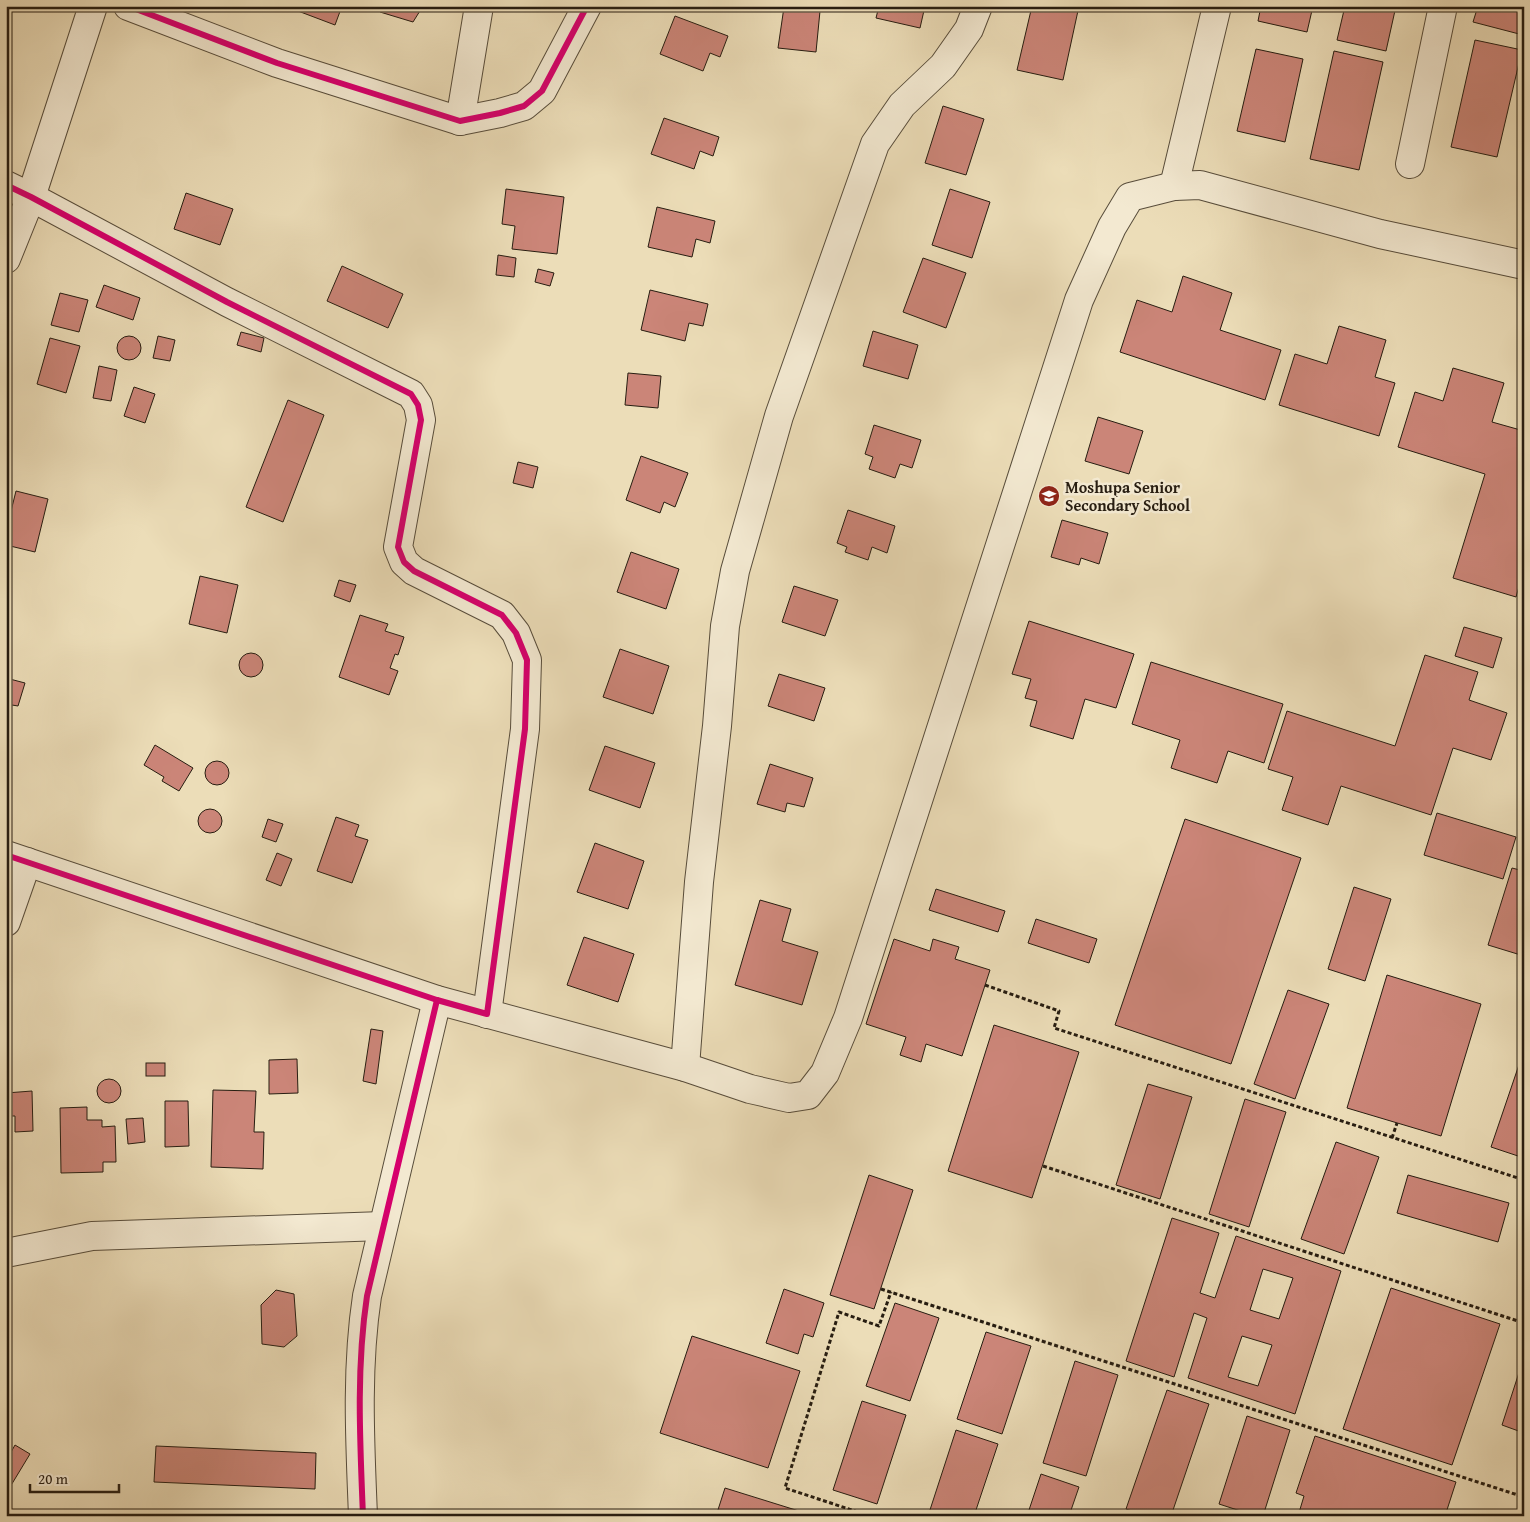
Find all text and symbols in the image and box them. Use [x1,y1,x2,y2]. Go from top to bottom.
place label: Moshupa Senior Secondary School [1065,475,1190,517]
school or university icon: Moshupa Senior Secondary School [1037,484,1061,508]
scale bar [30,1462,119,1494]
text: 20 m [38,1468,69,1489]

